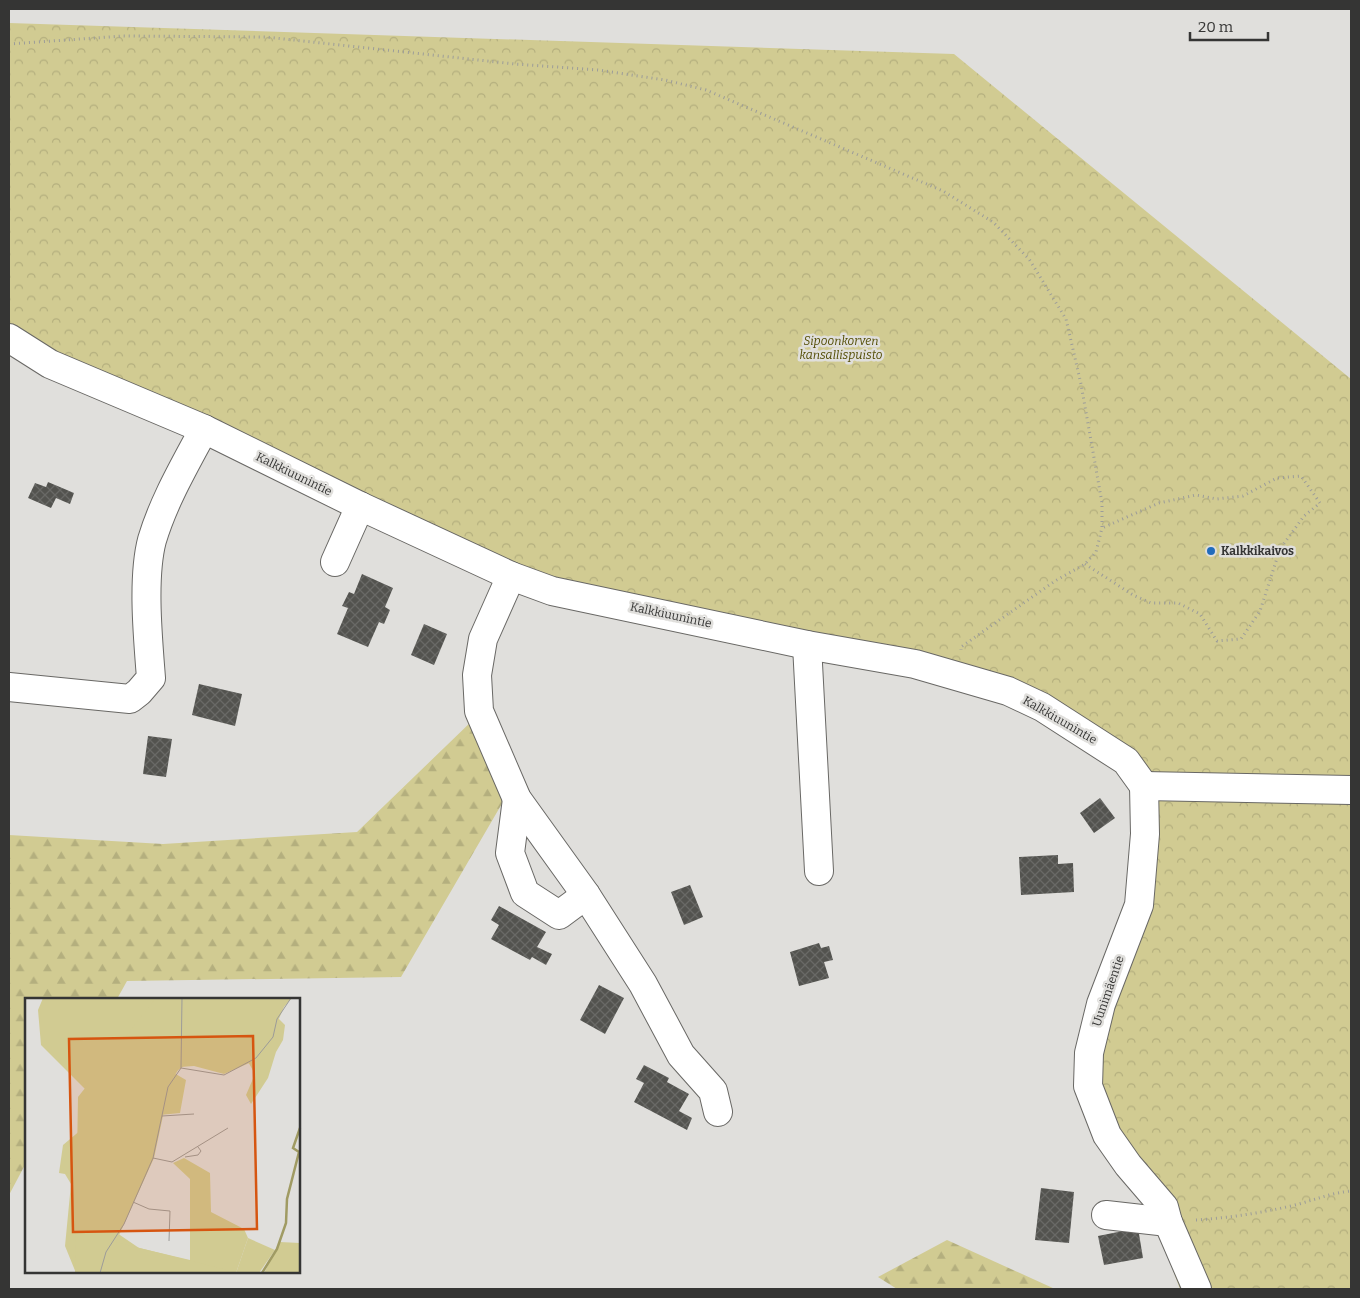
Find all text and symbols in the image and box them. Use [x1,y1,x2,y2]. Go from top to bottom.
scale bar [1190,10,1268,42]
text: 20 m [1198,18,1234,36]
park label: Sipoonkorven kansallispuisto [800,334,883,362]
street label: Kalkkiuunintie [254,450,334,498]
place label: Kalkkikaivos [1221,544,1294,558]
marker: Kalkkikaivos [1205,545,1217,557]
street label: Kalkkiuunintie [629,600,713,630]
street label: Kalkkiuunintie [1021,693,1099,747]
street label: Uunimäentie [1089,954,1127,1028]
inset map [25,998,300,1273]

